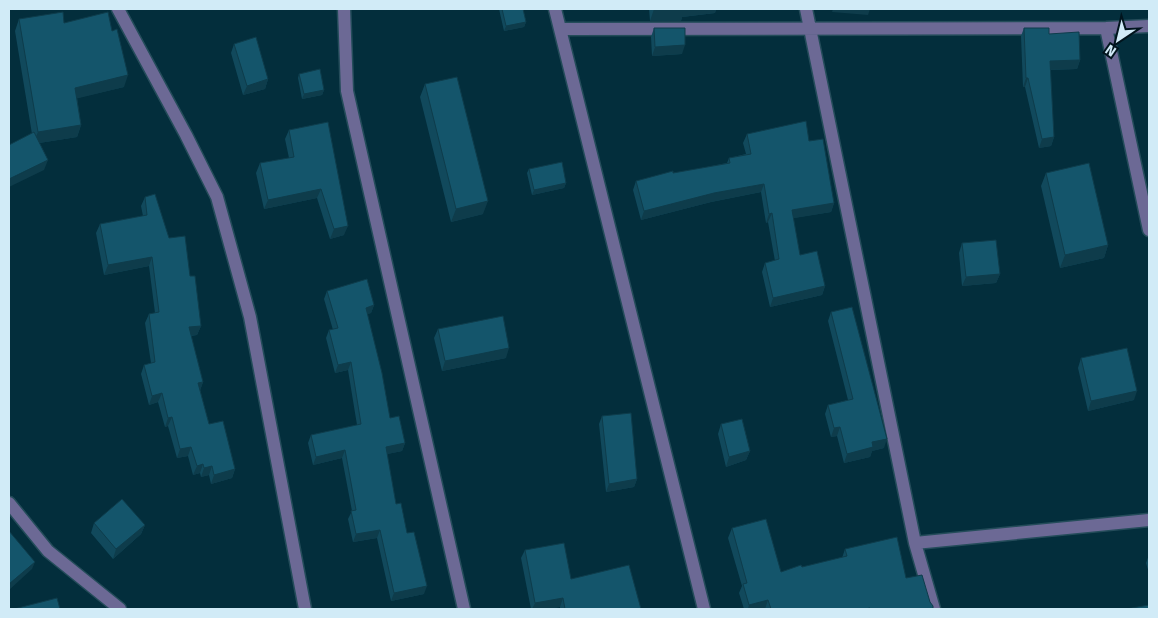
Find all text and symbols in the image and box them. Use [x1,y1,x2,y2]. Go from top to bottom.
north arrow [1093,15,1143,65]
text: N [1102,41,1120,60]

